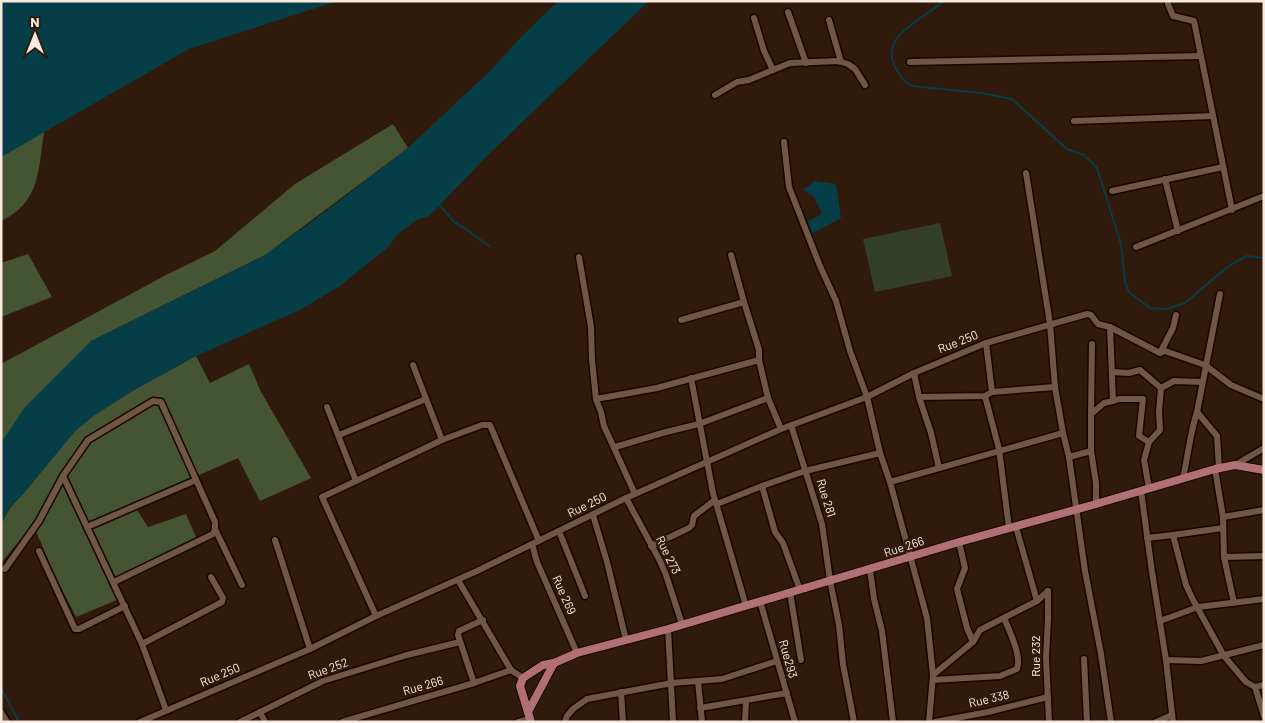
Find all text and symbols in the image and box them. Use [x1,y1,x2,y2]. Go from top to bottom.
north arrow [10,10,60,60]
text: N [30,13,40,30]
street label: Rue 250 [936,327,980,355]
street label: Rue 281 [815,477,839,518]
street label: Rue 250 [565,489,608,520]
street label: Rue 273 [654,533,684,576]
street label: Rue 266 [882,533,926,559]
street label: Rue 269 [550,573,580,616]
street label: Rue 232 [1028,635,1042,677]
street label: Rue293 [777,638,801,679]
street label: Rue 252 [306,654,350,682]
street label: Rue 250 [198,659,242,689]
street label: Rue 266 [401,673,445,697]
street label: Rue 338 [967,687,1010,709]

